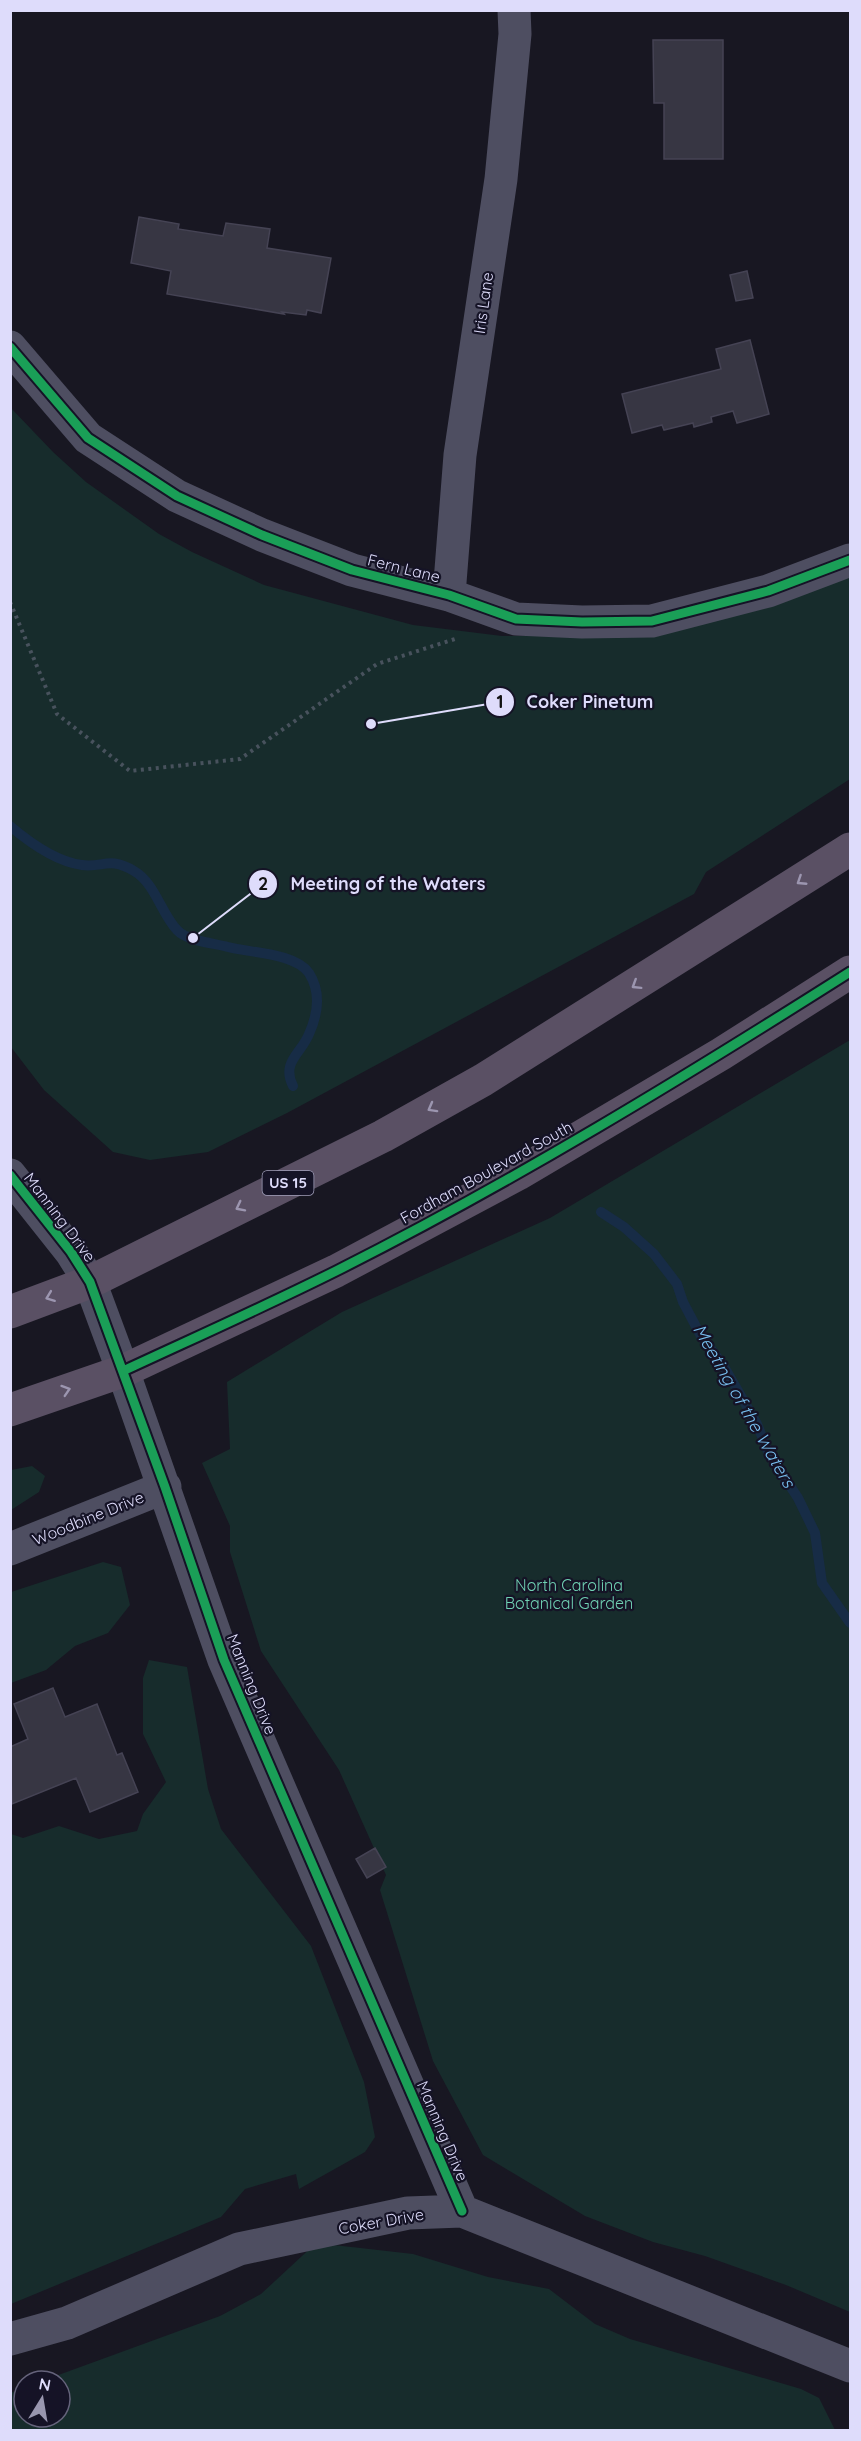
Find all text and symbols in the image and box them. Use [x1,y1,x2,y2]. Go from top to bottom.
street label: Iris Lane [469,271,497,335]
street label: Fern Lane [366,549,442,587]
callout: Coker Pinetum [485,684,666,720]
text: 1 [496,690,504,713]
text: Coker Pinetum [527,690,653,713]
callout: Meeting of the Waters [248,866,497,902]
text: 2 [258,872,268,895]
text: Meeting of the Waters [290,872,486,895]
one-way arrow [797,873,808,884]
one-way arrow [632,977,642,989]
one-way arrow [428,1101,438,1113]
street label: Fordham Boulevard South [396,1116,576,1228]
street label: Manning Drive [20,1168,100,1266]
road number: US 15 [262,1171,314,1195]
one-way arrow [236,1200,246,1211]
one-way arrow [45,1290,56,1302]
water label: Meeting of the Waters [688,1320,801,1493]
one-way arrow [60,1385,71,1397]
street label: Woodbine Drive [29,1487,147,1549]
park label: North Carolina Botanical Garden [505,1575,633,1613]
street label: Manning Drive [223,1631,281,1737]
street label: Manning Drive [413,2078,473,2184]
street label: Coker Drive [337,2204,425,2238]
north arrow [12,2369,72,2429]
text: N [37,2373,53,2395]

